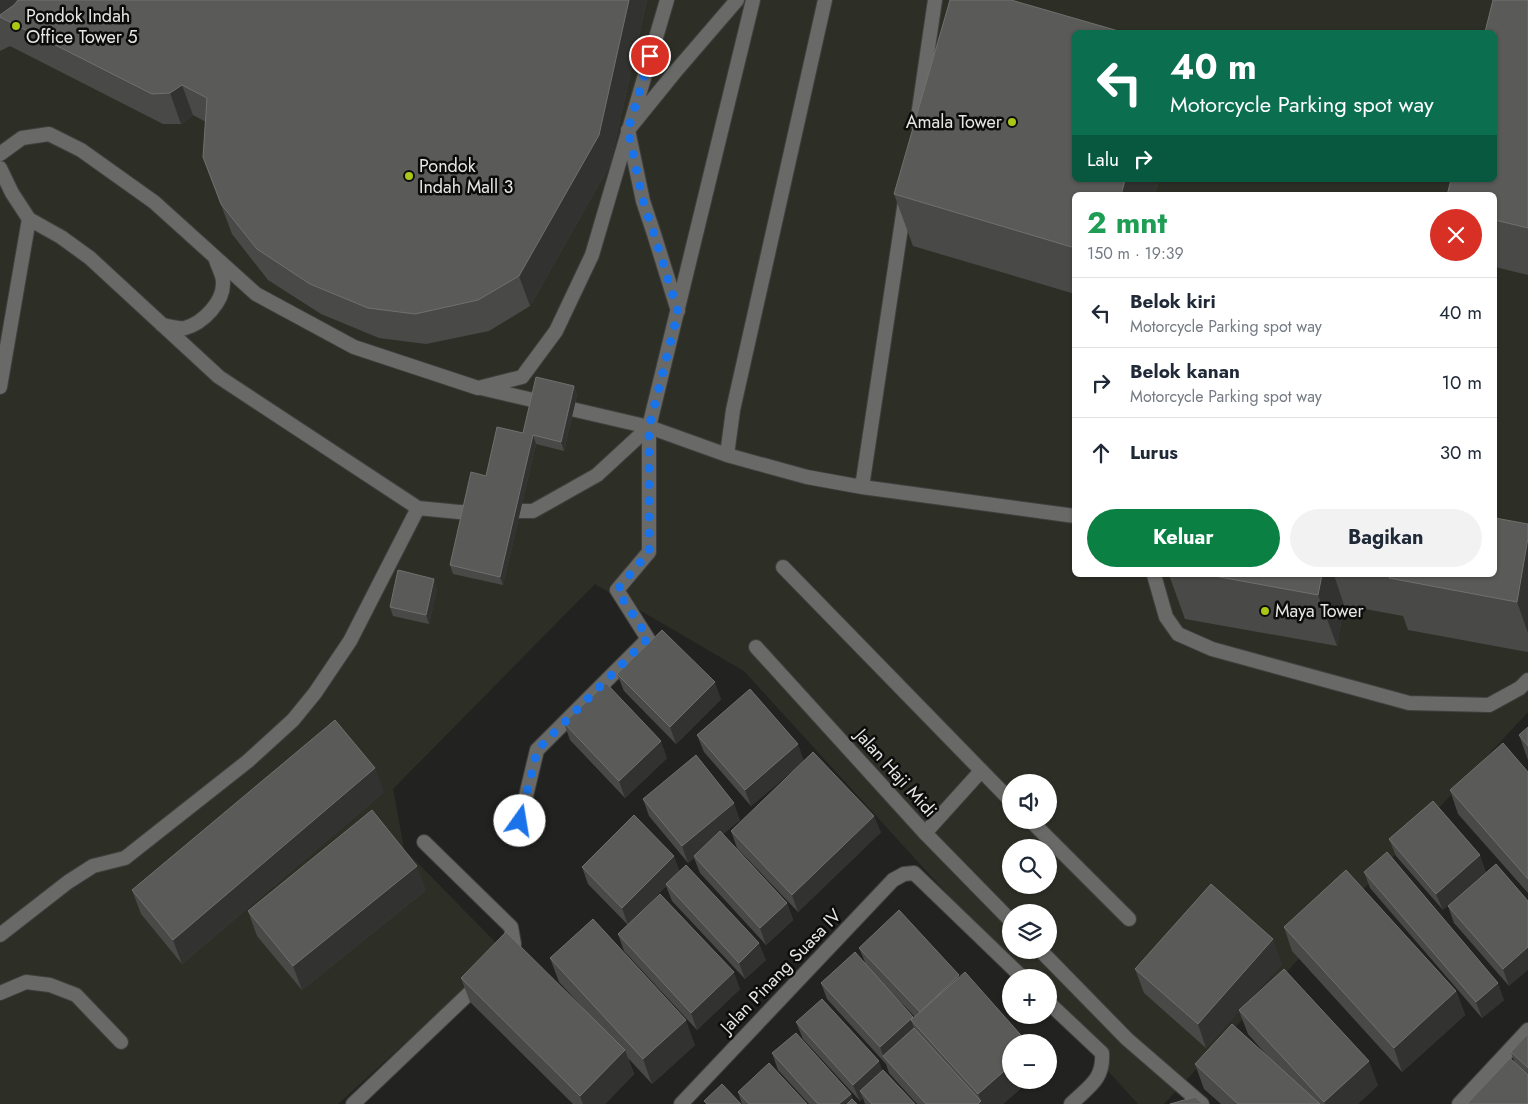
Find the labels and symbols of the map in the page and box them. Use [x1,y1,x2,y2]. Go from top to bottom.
place label: Pondok Indah Office Tower 5 [26,3,138,50]
marker: Pondok Indah Office Tower 5 [10,20,22,32]
pin [629,35,671,77]
place label: Amala Tower [906,109,1003,135]
marker: Amala Tower [1006,116,1018,128]
place label: Pondok Indah Mall 3 [419,153,514,200]
marker: Pondok Indah Mall 3 [403,170,415,182]
place label: Maya Tower [1275,598,1364,624]
marker: Maya Tower [1259,605,1271,617]
street label: Jalan Haji Midi [848,722,943,823]
position arrow [493,794,545,846]
street label: Jalan Pinang Suasa IV [713,903,847,1040]

